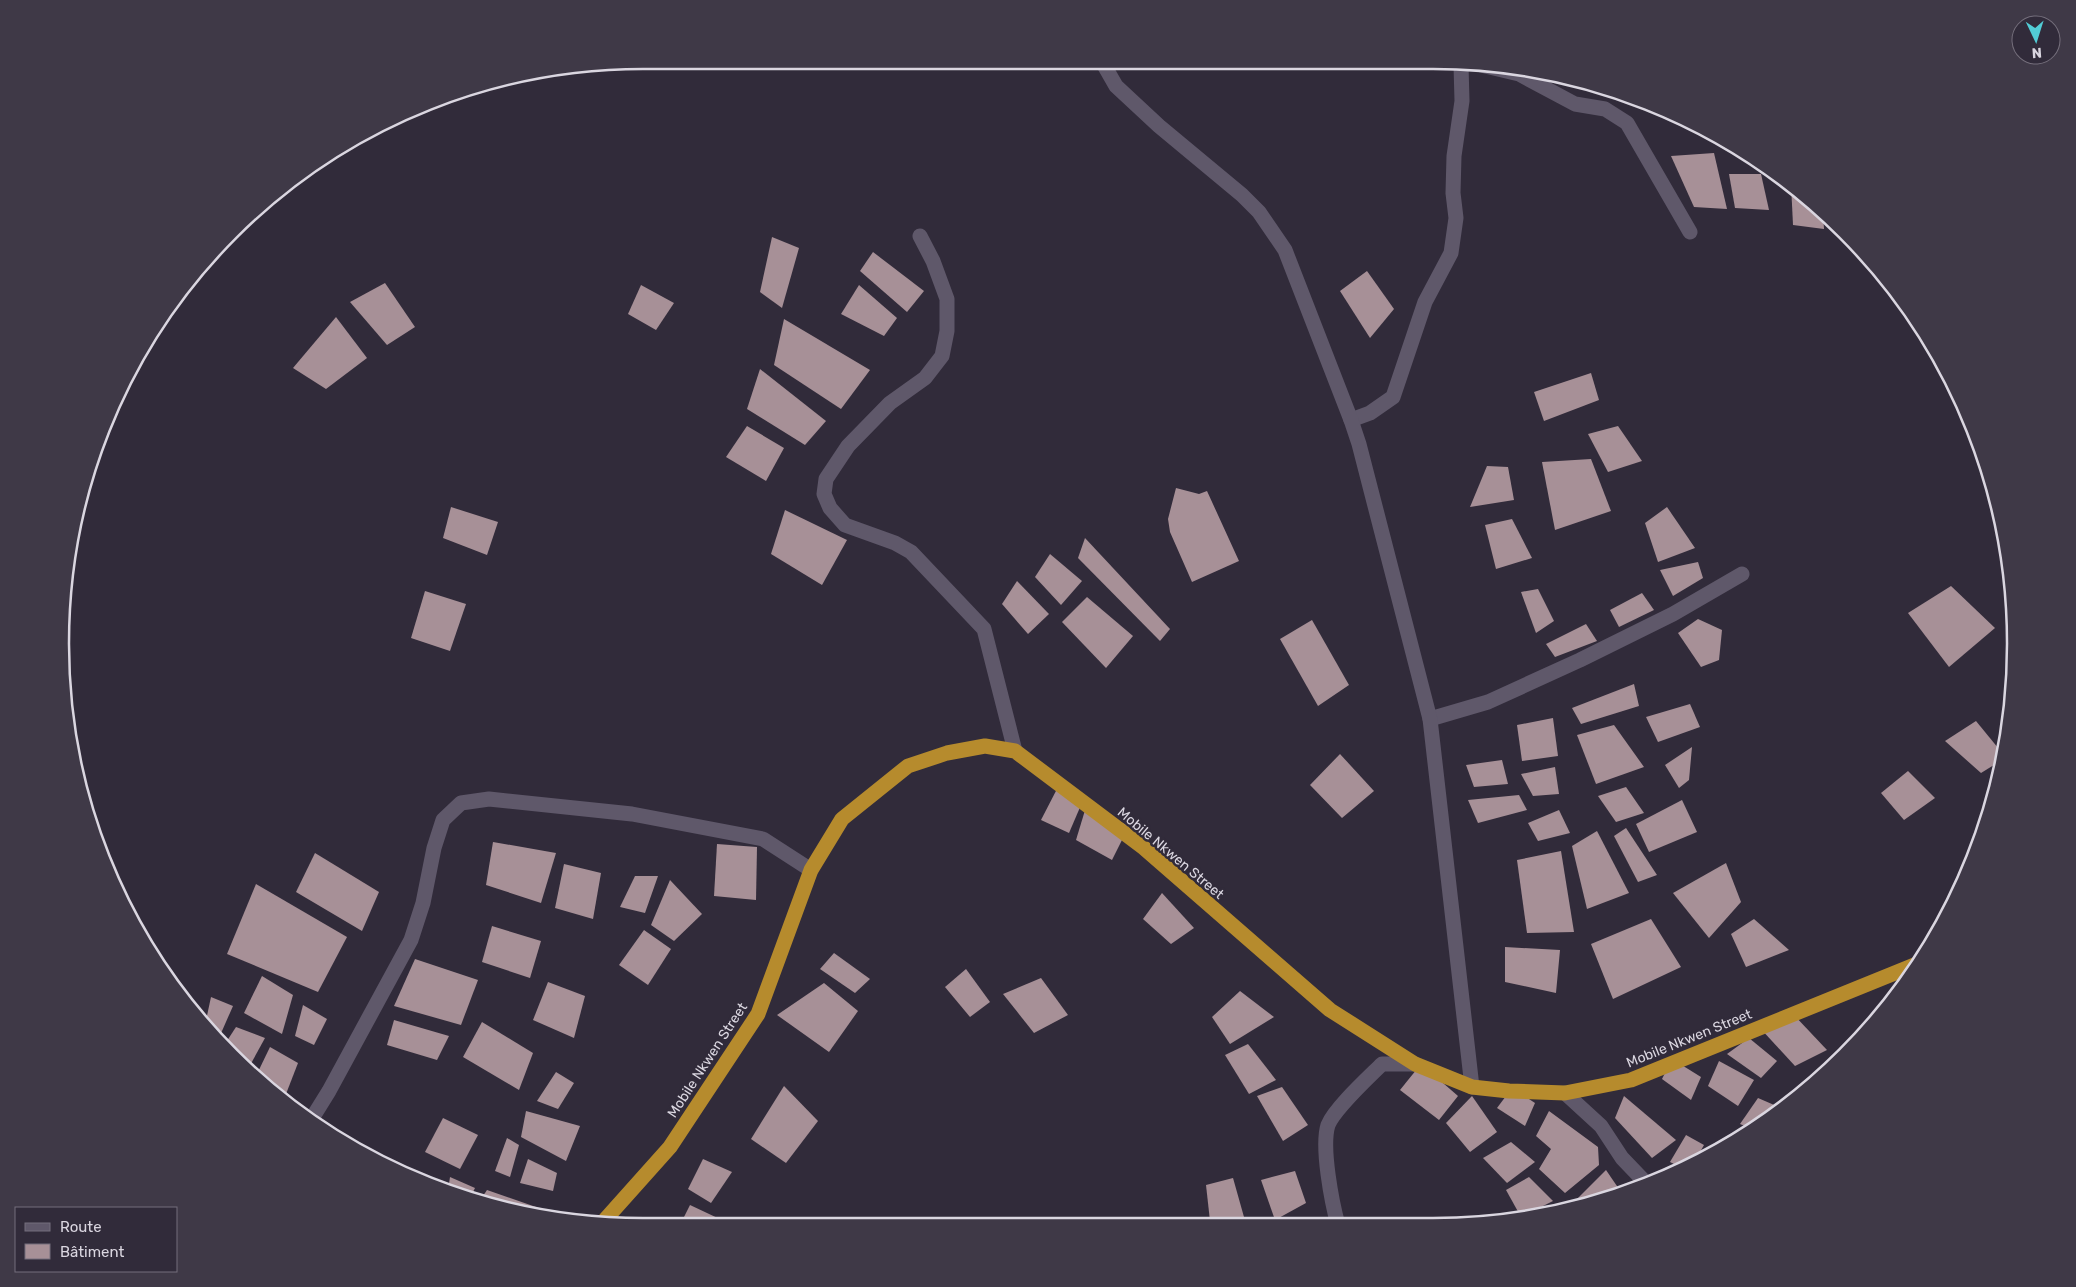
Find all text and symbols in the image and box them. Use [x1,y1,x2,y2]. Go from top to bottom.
north arrow [2011,15,2061,65]
text: N [2031,44,2042,61]
street label: Mobile Nkwen Street [1114,804,1228,903]
street label: Mobile Nkwen Street [664,999,751,1121]
street label: Mobile Nkwen Street [1624,1005,1755,1071]
legend [15,1207,178,1272]
text: Route [60,1218,102,1236]
text: Bâtiment [60,1243,124,1261]

